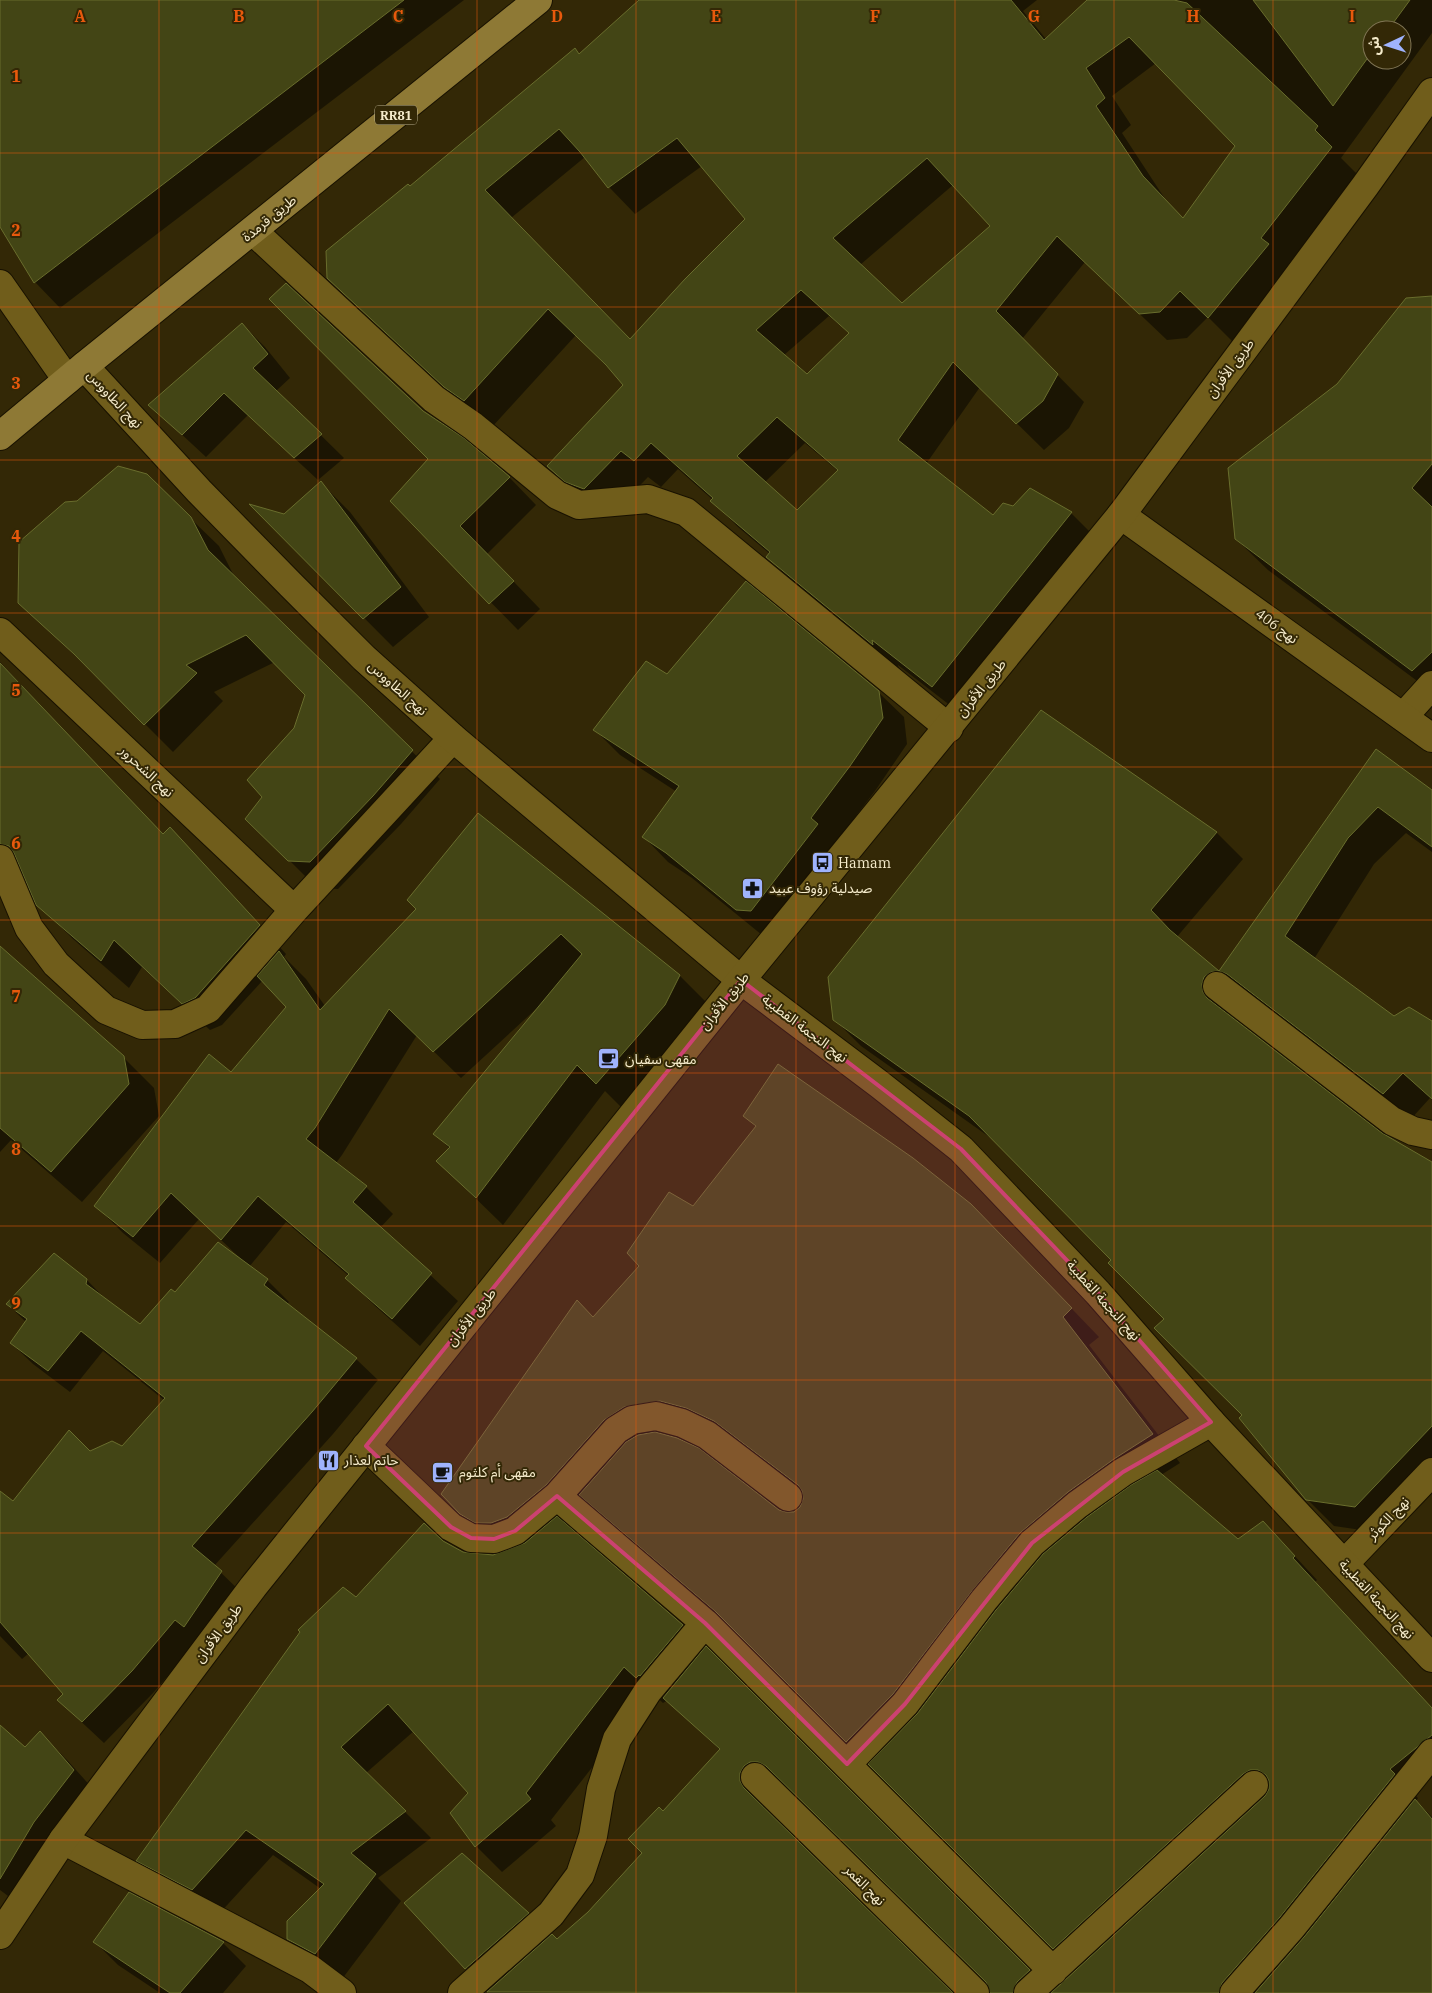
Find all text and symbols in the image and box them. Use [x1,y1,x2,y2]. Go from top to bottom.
text: A [74,6,86,26]
text: B [233,6,245,26]
text: C [393,6,403,26]
text: D [551,6,563,26]
text: E [711,6,721,26]
text: F [870,6,880,26]
text: G [1028,6,1040,26]
text: H [1187,6,1200,26]
text: I [1349,6,1355,26]
north arrow [1362,20,1412,70]
text: ش [1364,36,1384,56]
text: 1 [11,66,21,86]
road number: RR81 [375,106,417,124]
street label: طريق قرمدة [238,191,301,246]
text: 2 [11,220,21,240]
street label: طريق الأفران [1202,335,1259,402]
street label: نهج الطاووس [82,366,147,434]
text: 3 [11,373,21,393]
text: 4 [11,526,21,546]
street label: نهج 406 [1251,604,1302,649]
street label: طريق الأفران [952,655,1011,721]
street label: نهج الطاووس [363,657,432,721]
text: 5 [11,680,21,700]
street label: نهج الشحرور [114,741,178,802]
text: 6 [11,833,21,853]
bus stop icon: Hamam [810,851,834,875]
place label: Hamam [838,854,891,872]
pharmacy icon: صيدلية رؤوف عبيد [741,876,765,900]
place label: صيدلية رؤوف عبيد [769,879,873,897]
street label: طريق الأفران [695,968,754,1034]
text: 7 [11,986,21,1006]
street label: نهج النجمة القطبية [757,990,852,1068]
cafe icon: مقهى سفيان [597,1047,621,1071]
place label: مقهى سفيان [625,1050,697,1068]
text: 8 [11,1139,21,1159]
street label: نهج النجمة القطبية [1061,1256,1145,1346]
street label: طريق الأفران [442,1284,501,1350]
text: 9 [11,1293,21,1313]
restaurant icon: حاتم لعذار [316,1448,340,1472]
place label: حاتم لعذار [343,1451,398,1471]
cafe icon: مقهى أم كلثوم [431,1460,455,1484]
place label: مقهى أم كلثوم [459,1463,536,1483]
street label: نهج الكوثر [1362,1492,1415,1546]
street label: نهج النجمة القطبية [1334,1555,1419,1644]
street label: طريق الأفران [190,1600,247,1667]
street label: نهج القمر [839,1860,889,1911]

